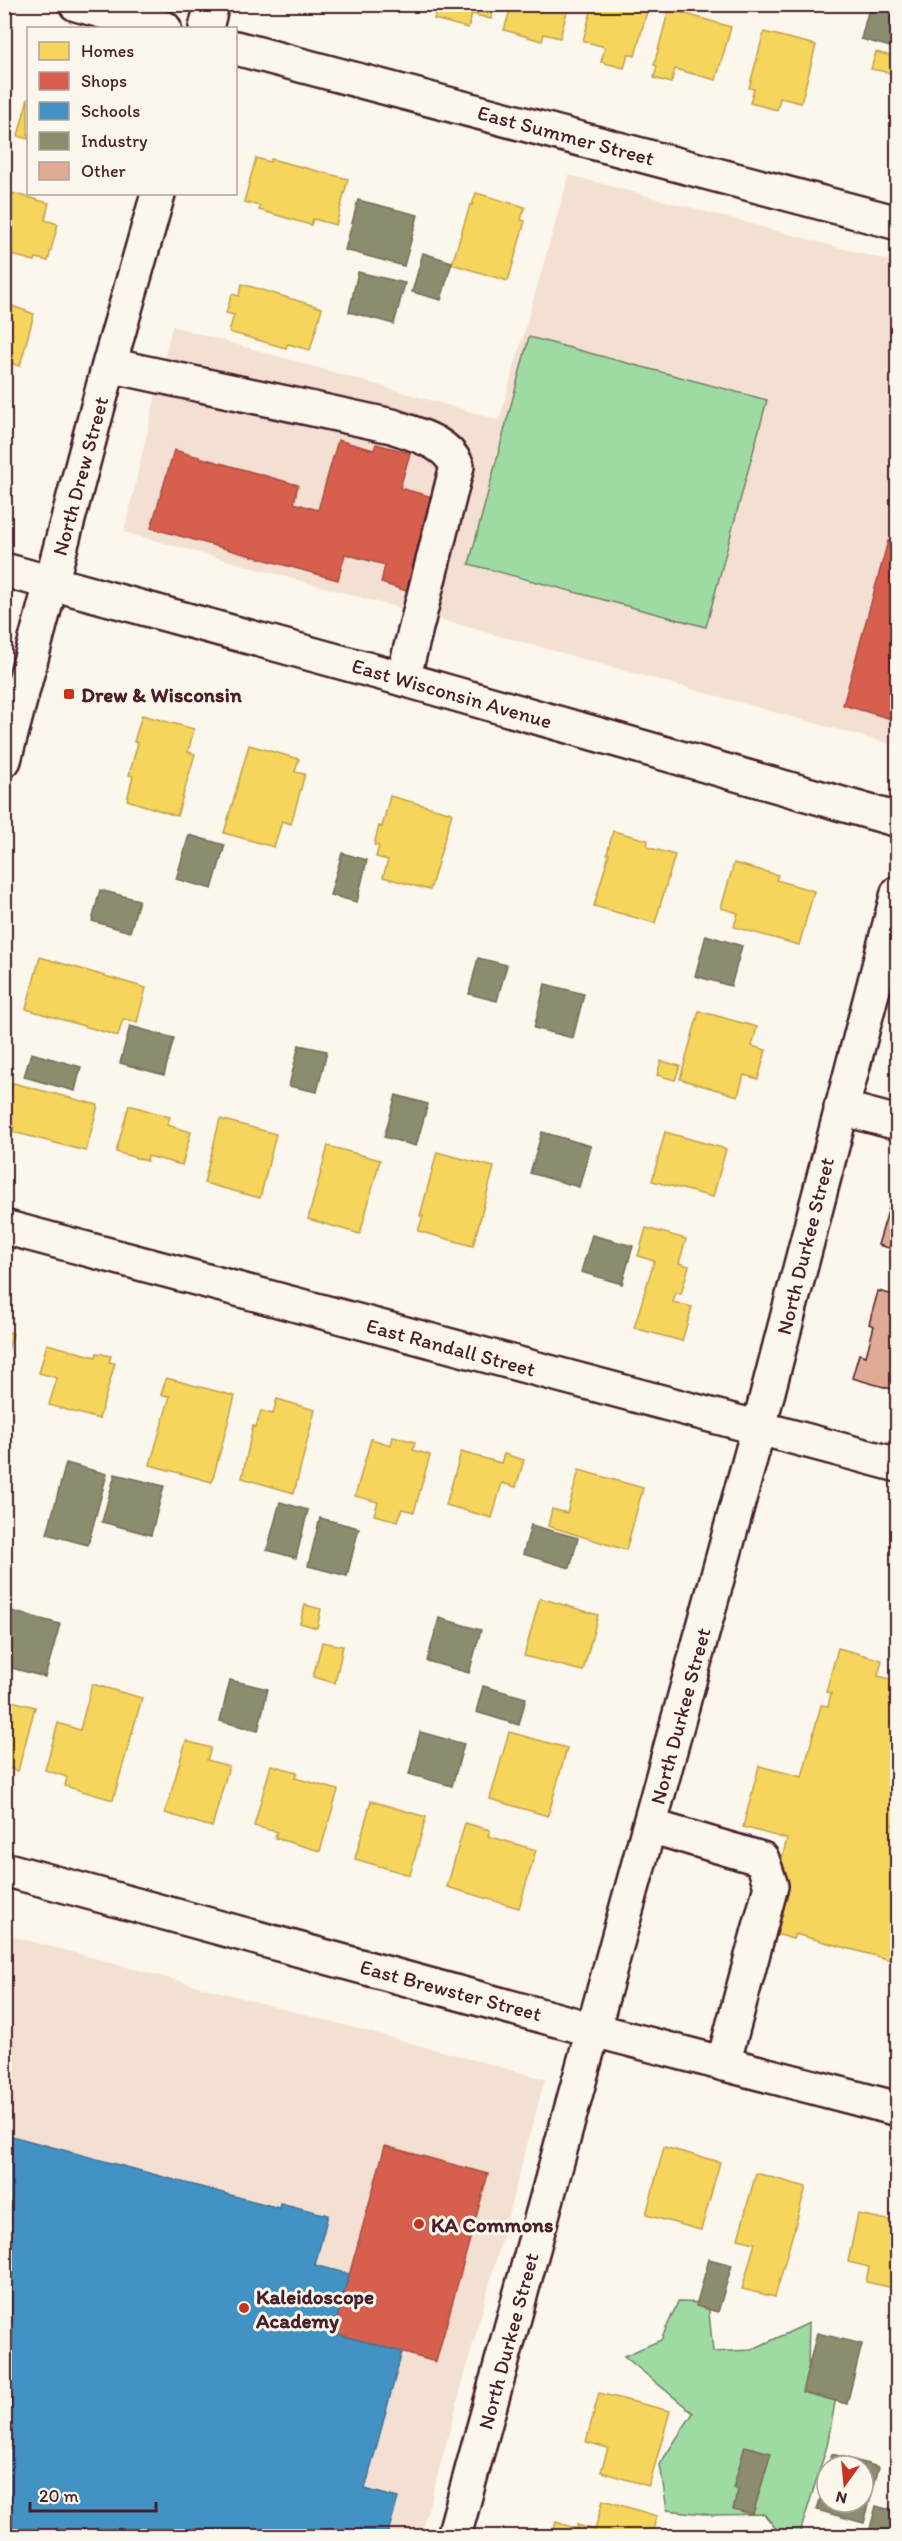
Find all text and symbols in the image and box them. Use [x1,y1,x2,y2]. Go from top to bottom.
legend [27,27,237,195]
text: Homes [81,40,134,62]
text: Shops [81,70,127,92]
street label: East Summer Street [475,99,657,171]
text: Schools [81,100,140,122]
text: Industry [81,130,148,152]
text: Other [81,160,127,182]
street label: North Drew Street [47,394,113,558]
street label: East Wisconsin Avenue [349,652,555,734]
place label: Drew & Wisconsin [81,682,242,707]
marker: Drew & Wisconsin [62,687,76,701]
street label: North Durkee Street [771,1155,839,1337]
street label: East Randall Street [364,1312,538,1382]
street label: North Durkee Street [644,1625,716,1807]
street label: East Brewster Street [357,1954,545,2026]
place label: KA Commons [431,2212,553,2237]
marker: KA Commons [412,2217,426,2231]
street label: North Durkee Street [472,2250,544,2432]
place label: Kaleidoscope Academy [255,2284,374,2334]
marker: Kaleidoscope Academy [237,2301,251,2315]
north arrow [815,2454,875,2514]
scale bar [30,2475,156,2513]
text: 20 m [39,2485,79,2507]
text: N [834,2487,849,2509]

